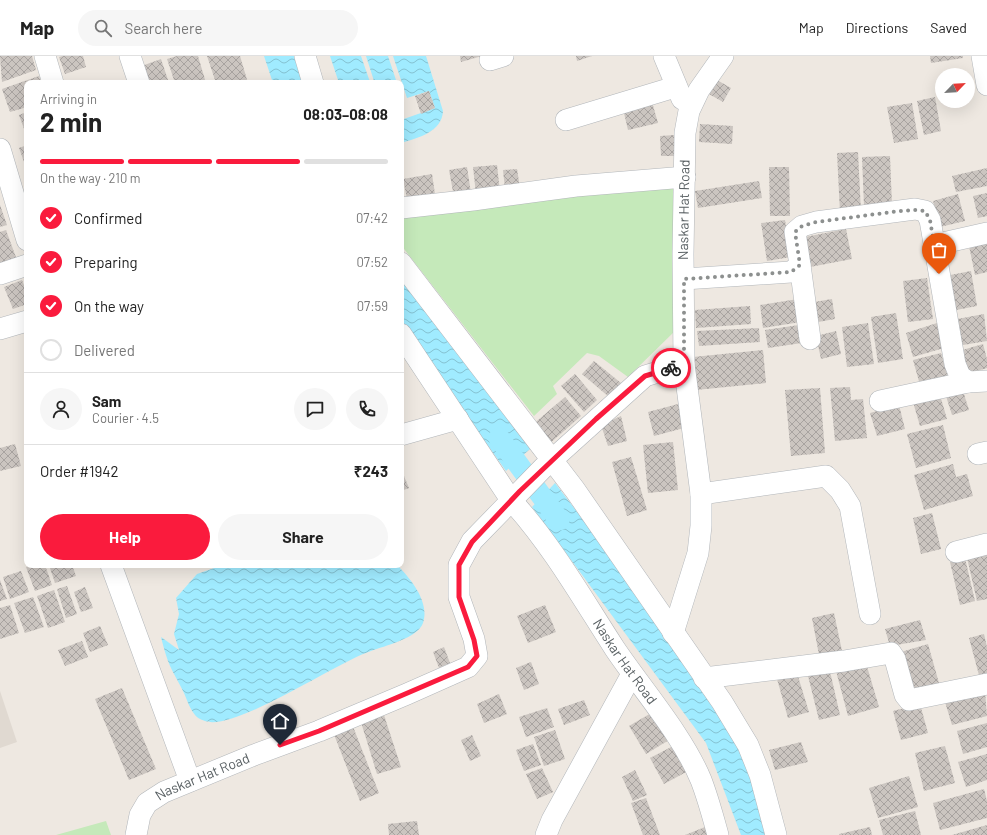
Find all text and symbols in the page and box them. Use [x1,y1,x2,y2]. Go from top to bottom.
search box [78,10,358,46]
text: Map [20,16,54,39]
icon: search [92,17,114,39]
text: Search here [124,19,202,37]
text: Map [799,19,824,36]
text: Directions [846,19,908,36]
text: Saved [930,19,967,36]
north arrow [935,68,975,108]
map controls [935,68,975,108]
text: Arriving in [40,91,97,107]
text: 08:03–08:08 [303,105,388,123]
text: 2 min [40,106,102,137]
street label: Naskar Hat Road [674,159,693,260]
text: On the way · 210 m [40,170,141,186]
icon: check [40,207,62,229]
text: Confirmed [74,209,142,227]
text: 07:42 [356,210,388,226]
pin [922,233,956,274]
icon: bag [928,239,950,261]
icon: check [40,251,62,273]
text: Preparing [74,253,138,271]
text: 07:52 [356,254,388,270]
icon: check [40,295,62,317]
text: On the way [74,297,144,315]
text: 07:59 [357,298,388,314]
text: Delivered [74,341,135,359]
courier [651,348,691,388]
icon: bike [660,357,682,379]
button: person [40,388,82,430]
button: chat [294,388,336,430]
button: phone [346,388,388,430]
text: Sam [92,392,121,410]
text: Courier · 4.5 [92,410,159,426]
text: Order #1942 [40,462,119,480]
text: ₹243 [354,462,388,480]
button: Help [40,514,210,560]
button: Share [218,514,388,560]
street label: Naskar Hat Road [590,615,661,707]
pin [263,704,297,745]
icon: home [269,710,291,732]
street label: Naskar Hat Road [152,749,252,803]

